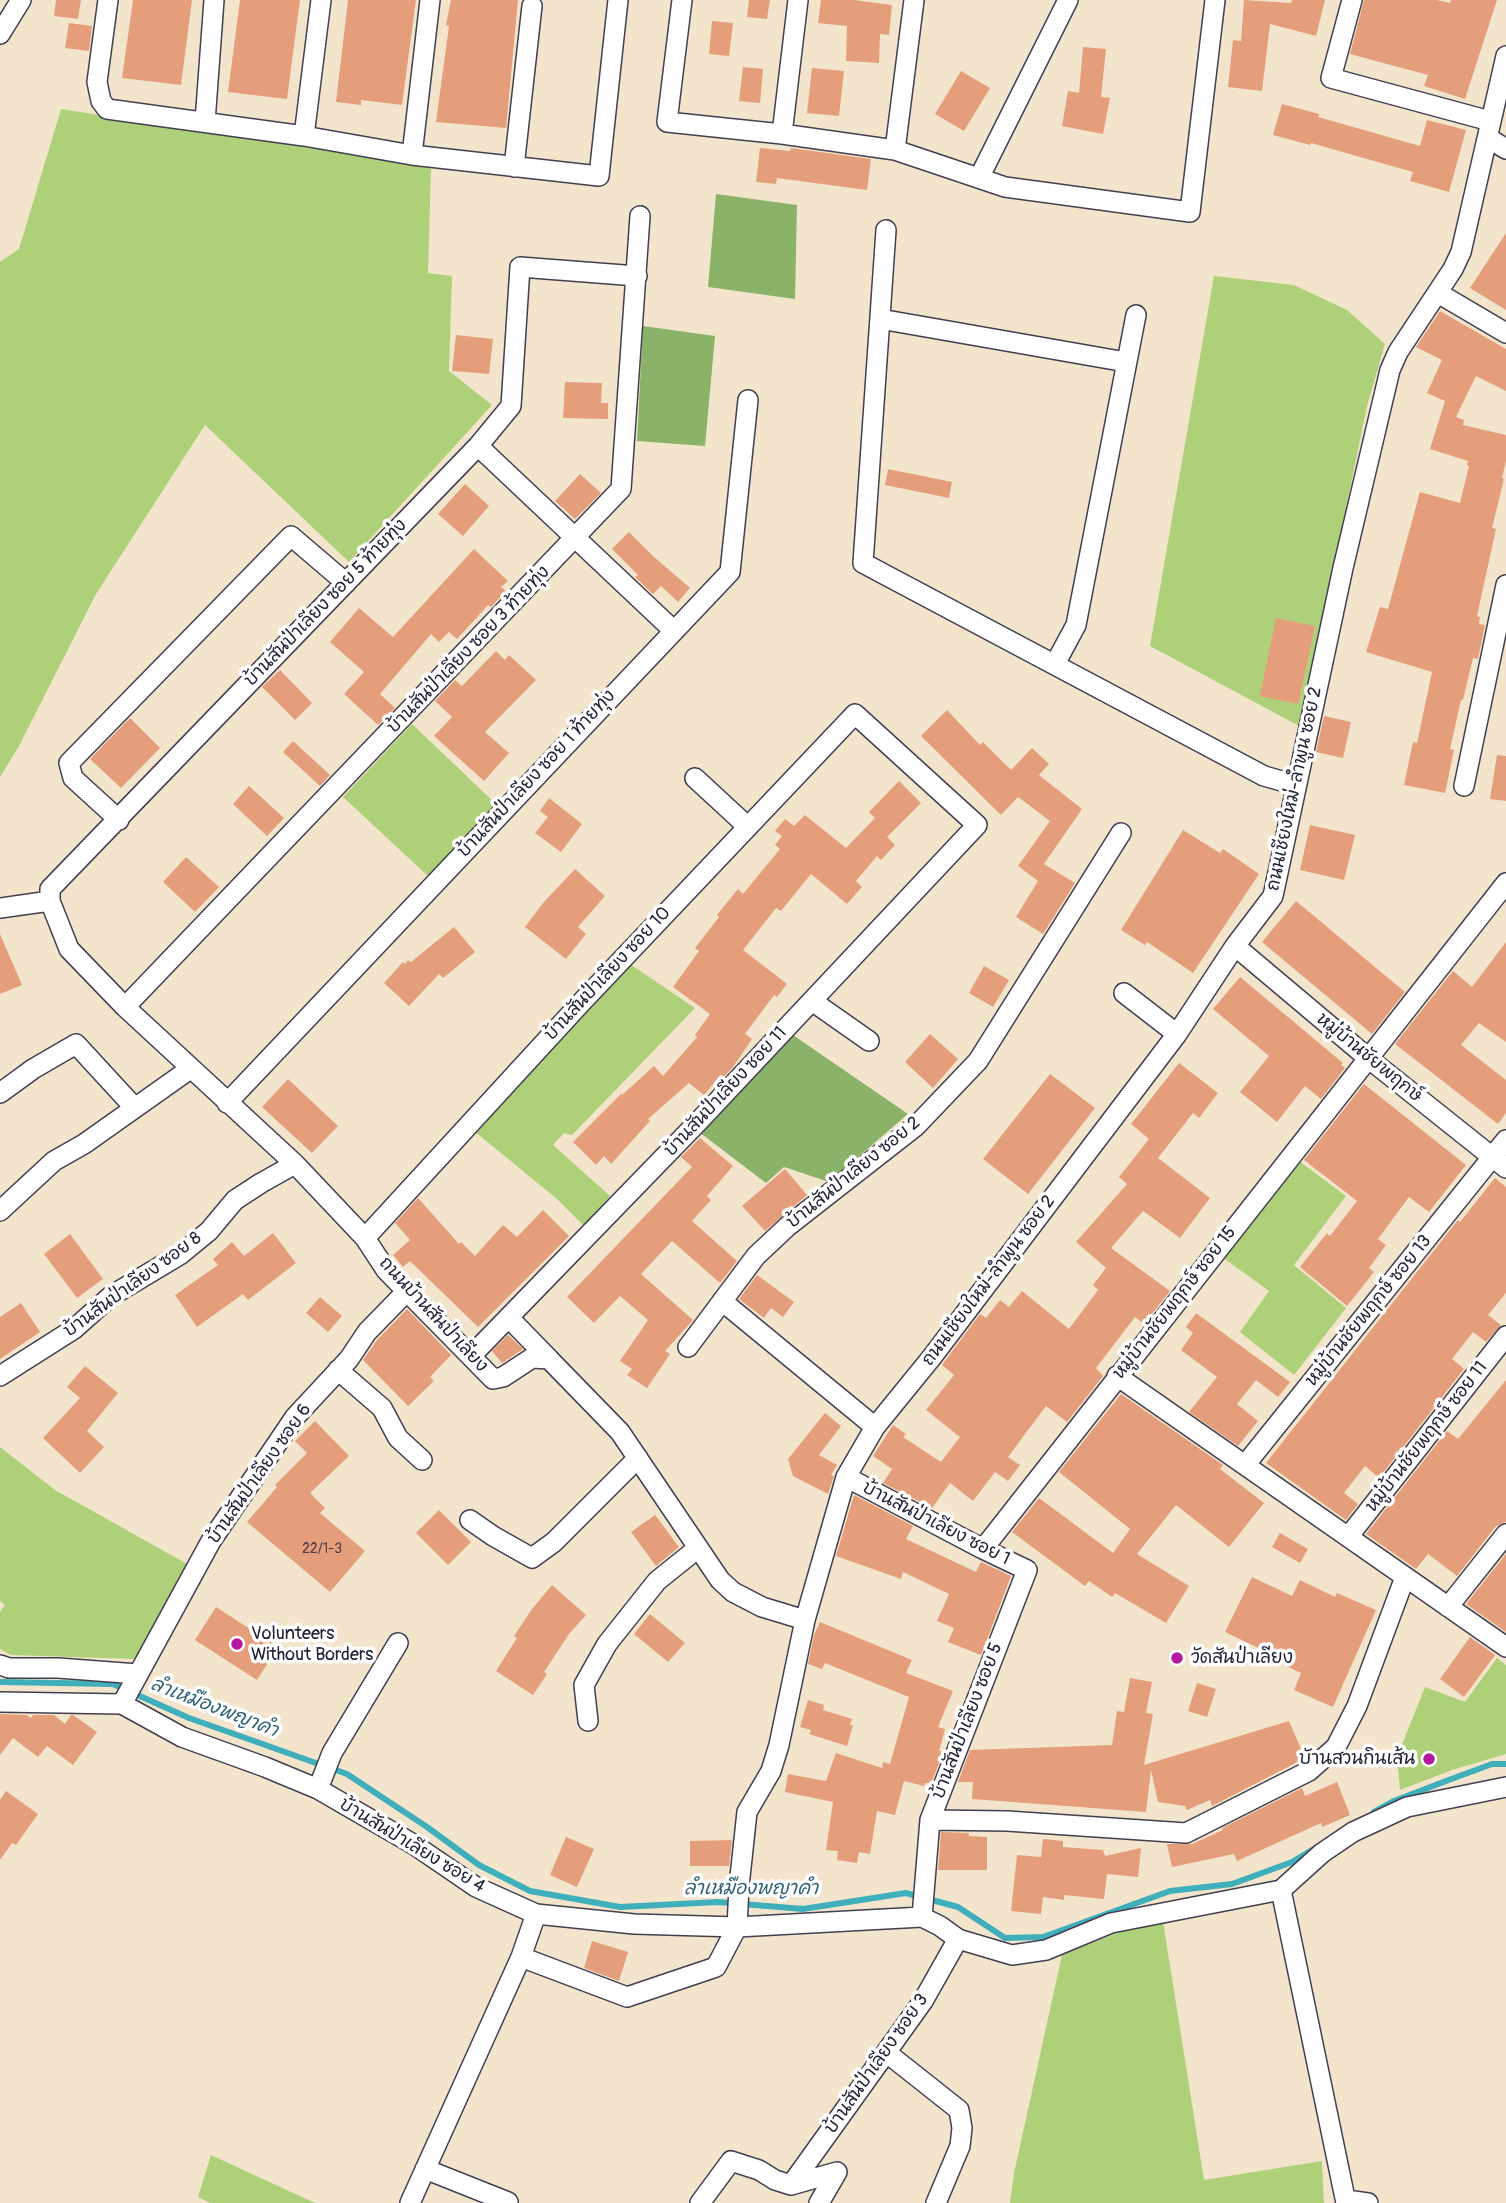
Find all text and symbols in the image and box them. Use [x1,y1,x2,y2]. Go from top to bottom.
street label: บ้านสันป่าเลียง ซอย 5 ท้ายทุ่ง [240,515,412,691]
street label: บ้านสันป่าเลียง ซอย 3 ท้ายทุ่ง [383,562,555,738]
street label: ถนนเชียงใหม่-ลำพูน ซอย 2 [1263,685,1327,893]
street label: บ้านสันป่าเลียง ซอย 1 ท้ายทุ่ง [454,686,620,862]
street label: บ้านสันป่าเลียง ซอย 10 [540,903,676,1045]
street label: หมู่บ้านชัยพฤกษ์ [1312,1009,1426,1107]
street label: บ้านสันป่าเลียง ซอย 11 [660,1023,792,1161]
street label: บ้านสันป่าเลียง ซอย 2 [783,1113,925,1233]
street label: ถนนเชียงใหม่-ลำพูน ซอย 2 [918,1191,1060,1371]
street label: หมู่บ้านชัยพฤกษ์ ซอย 15 [1109,1222,1241,1384]
street label: บ้านสันป่าเลียง ซอย 8 [60,1228,206,1342]
street label: หมู่บ้านชัยพฤกษ์ ซอย 13 [1301,1231,1437,1391]
street label: ถนนบ้านสันป่าเลียง [374,1253,492,1377]
street label: หมู่บ้านชัยพฤกษ์ ซอย 11 [1362,1357,1492,1517]
street label: บ้านสันป่าเลียง ซอย 6 [204,1400,316,1548]
street label: บ้านสันป่าเลียง ซอย 1 [859,1477,1013,1571]
house number: 22/1-3 [302,1541,342,1557]
place label: Volunteers Without Borders [251,1623,373,1666]
marker: Volunteers Without Borders [229,1636,245,1652]
street label: บ้านสันป่าเลียง ซอย 5 [928,1640,1008,1802]
place label: วัดสันป่าเลียง [1191,1647,1293,1669]
marker: วัดสันป่าเลียง [1169,1650,1185,1666]
water label: ลำเหมืองพญาคำ [147,1673,281,1743]
place label: บัานสวนกินเส้น [1299,1748,1415,1770]
marker: บัานสวนกินเส้น [1421,1751,1437,1767]
street label: บ้านสันป่าเลียง ซอย 4 [335,1794,489,1898]
water label: ลำเหมืองพญาคำ [684,1878,818,1900]
street label: บ้านสันป่าเลียง ซอย 3 [821,1990,933,2138]

